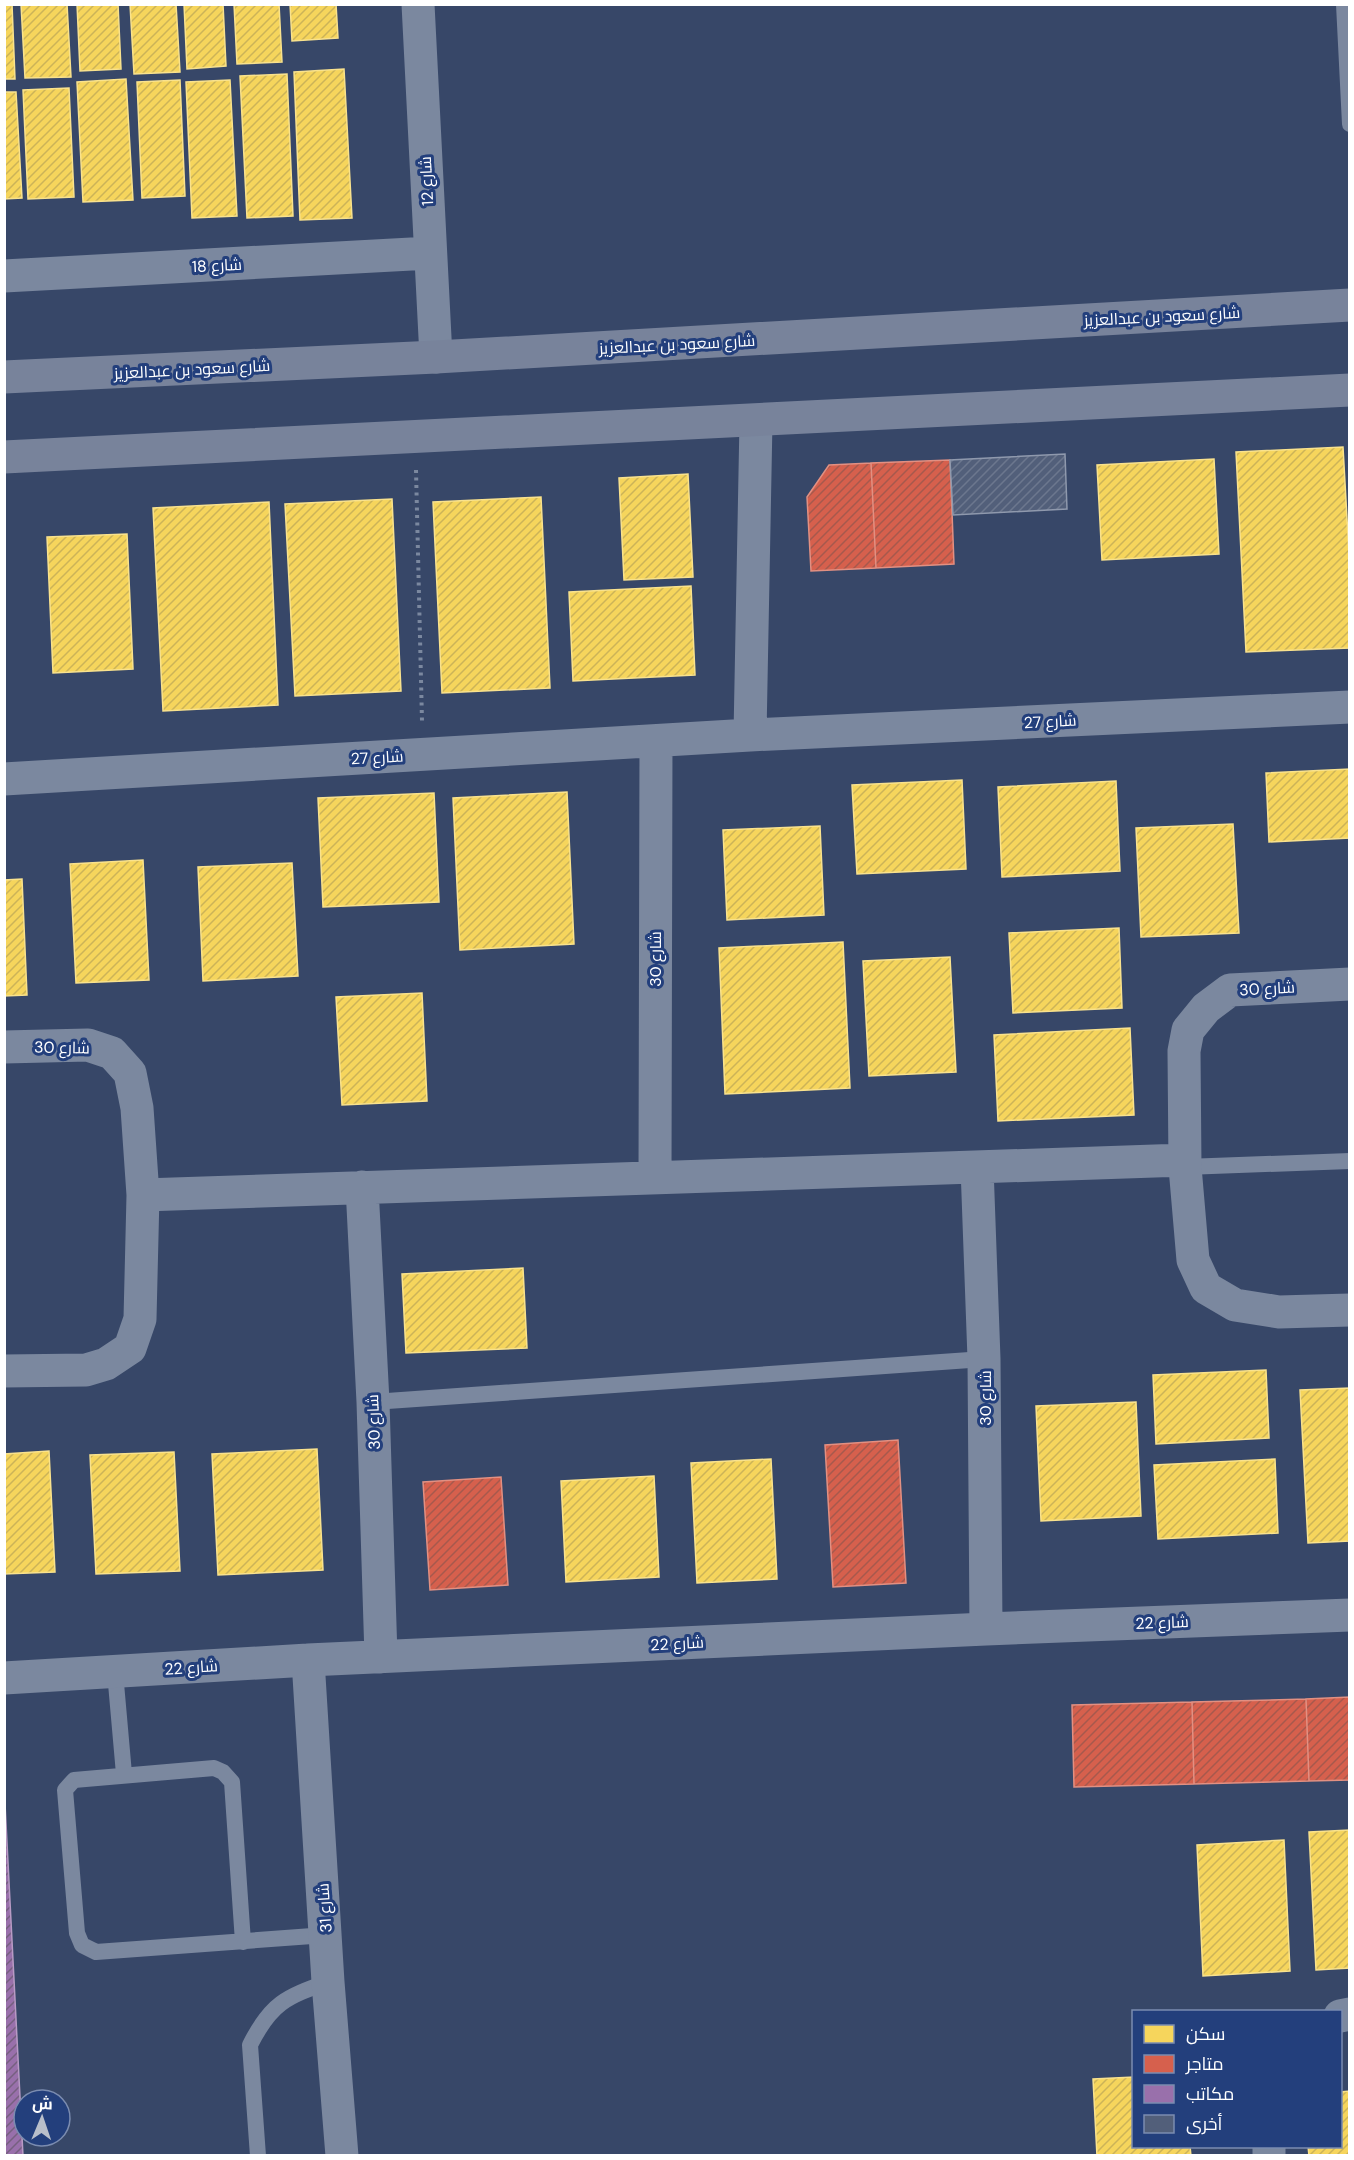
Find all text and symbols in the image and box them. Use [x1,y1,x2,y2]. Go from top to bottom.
street label: شارع 12 [415,156,439,206]
street label: شارع 18 [192,254,243,278]
street label: شارع سعود بن عبدالعزيز [1082,302,1241,332]
street label: شارع سعود بن عبدالعزيز [597,330,756,360]
street label: شارع سعود بن عبدالعزيز [112,355,271,385]
street label: شارع 27 [1023,710,1077,734]
street label: شارع 27 [350,746,404,770]
street label: شارع 30 [645,931,667,987]
street label: شارع 30 [1239,977,1295,1001]
street label: شارع 30 [34,1037,90,1059]
street label: شارع 30 [975,1370,997,1426]
street label: شارع 30 [362,1394,386,1450]
street label: شارع 22 [1135,1611,1189,1635]
street label: شارع 22 [650,1632,704,1656]
street label: شارع 22 [164,1655,219,1681]
street label: شارع 31 [312,1883,338,1933]
legend [1132,2010,1342,2148]
text: سكن [1186,2022,1225,2046]
text: متاجر [1185,2052,1224,2076]
text: مكاتب [1186,2082,1234,2106]
north arrow [12,2088,72,2148]
text: ش [32,2093,53,2114]
text: أخرى [1186,2112,1223,2136]

